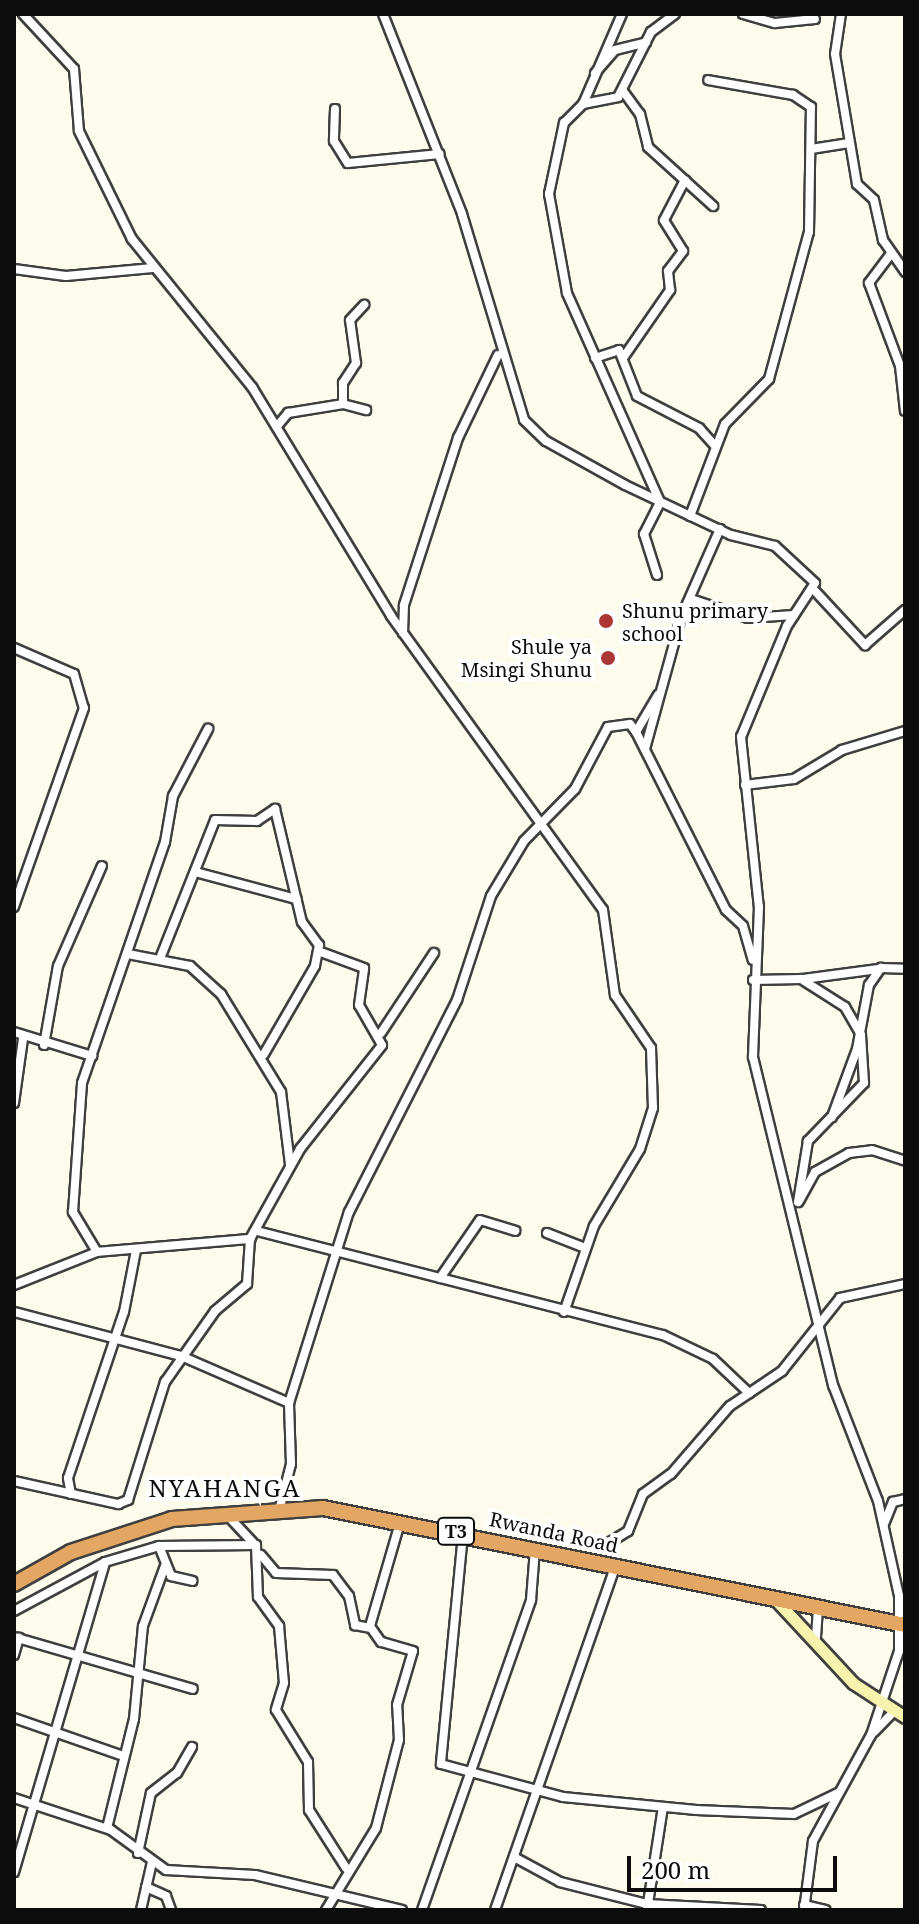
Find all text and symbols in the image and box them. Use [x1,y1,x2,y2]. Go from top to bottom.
place label: Shunu primary school [622,598,768,645]
marker: Shunu primary school [597,612,615,630]
place label: Shule ya Msingi Shunu [461,634,592,681]
marker: Shule ya Msingi Shunu [599,649,617,667]
district label: NYAHANGA [149,1474,301,1502]
street label: Rwanda Road [487,1507,621,1557]
road number: T3 [436,1517,476,1545]
scale bar [631,1840,841,1890]
text: 200 m [641,1853,710,1886]

